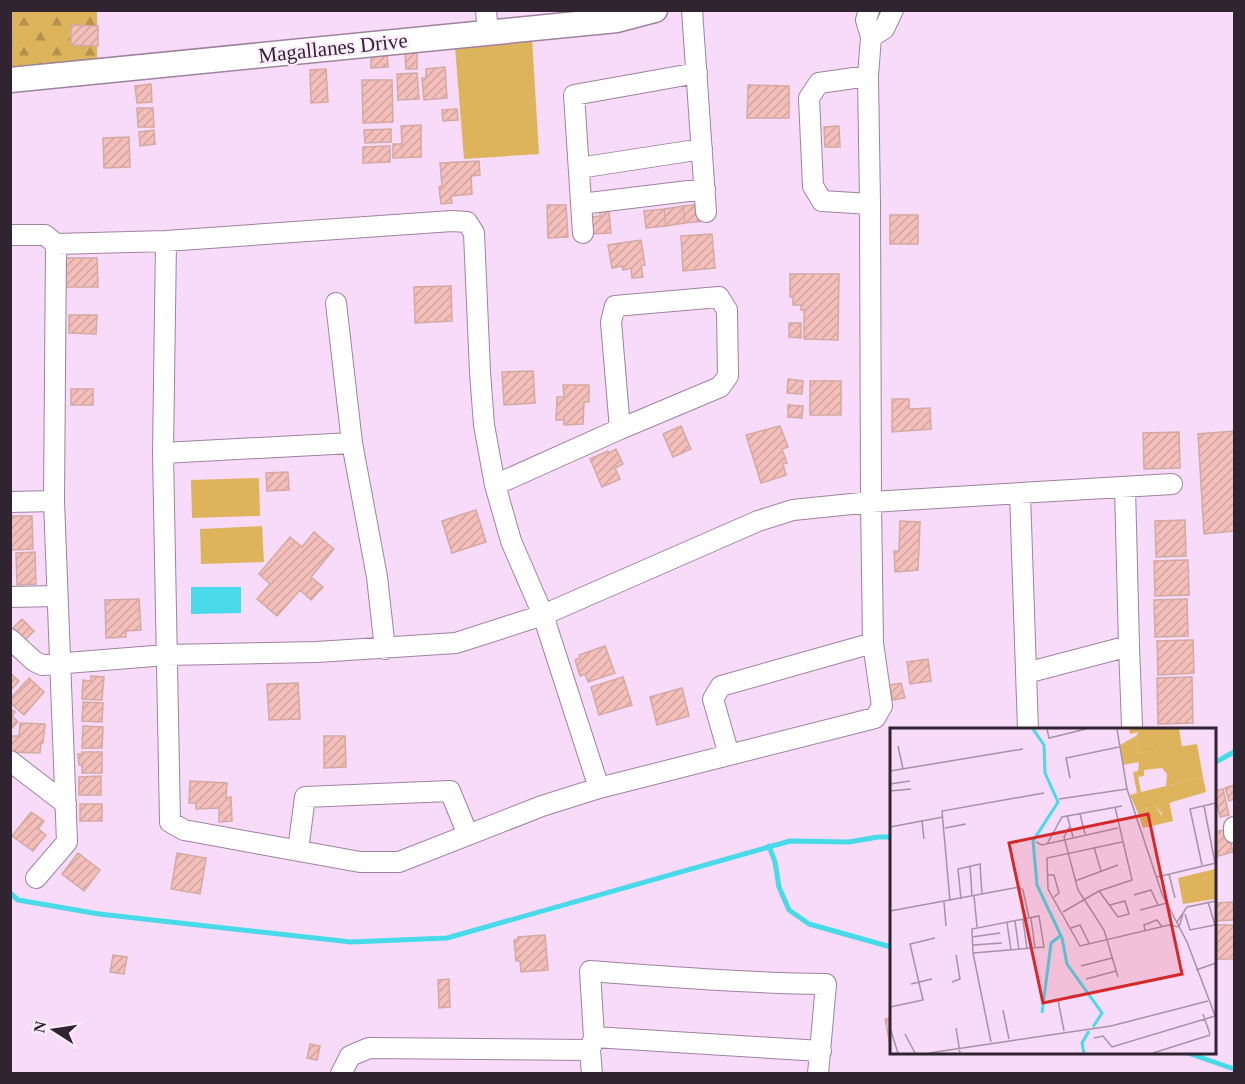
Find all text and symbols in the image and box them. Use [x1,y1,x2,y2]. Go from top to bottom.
street label: Magallanes Drive [257,28,409,68]
inset map [890,728,1215,1054]
north arrow [24,1000,84,1060]
text: N [30,1019,49,1034]

